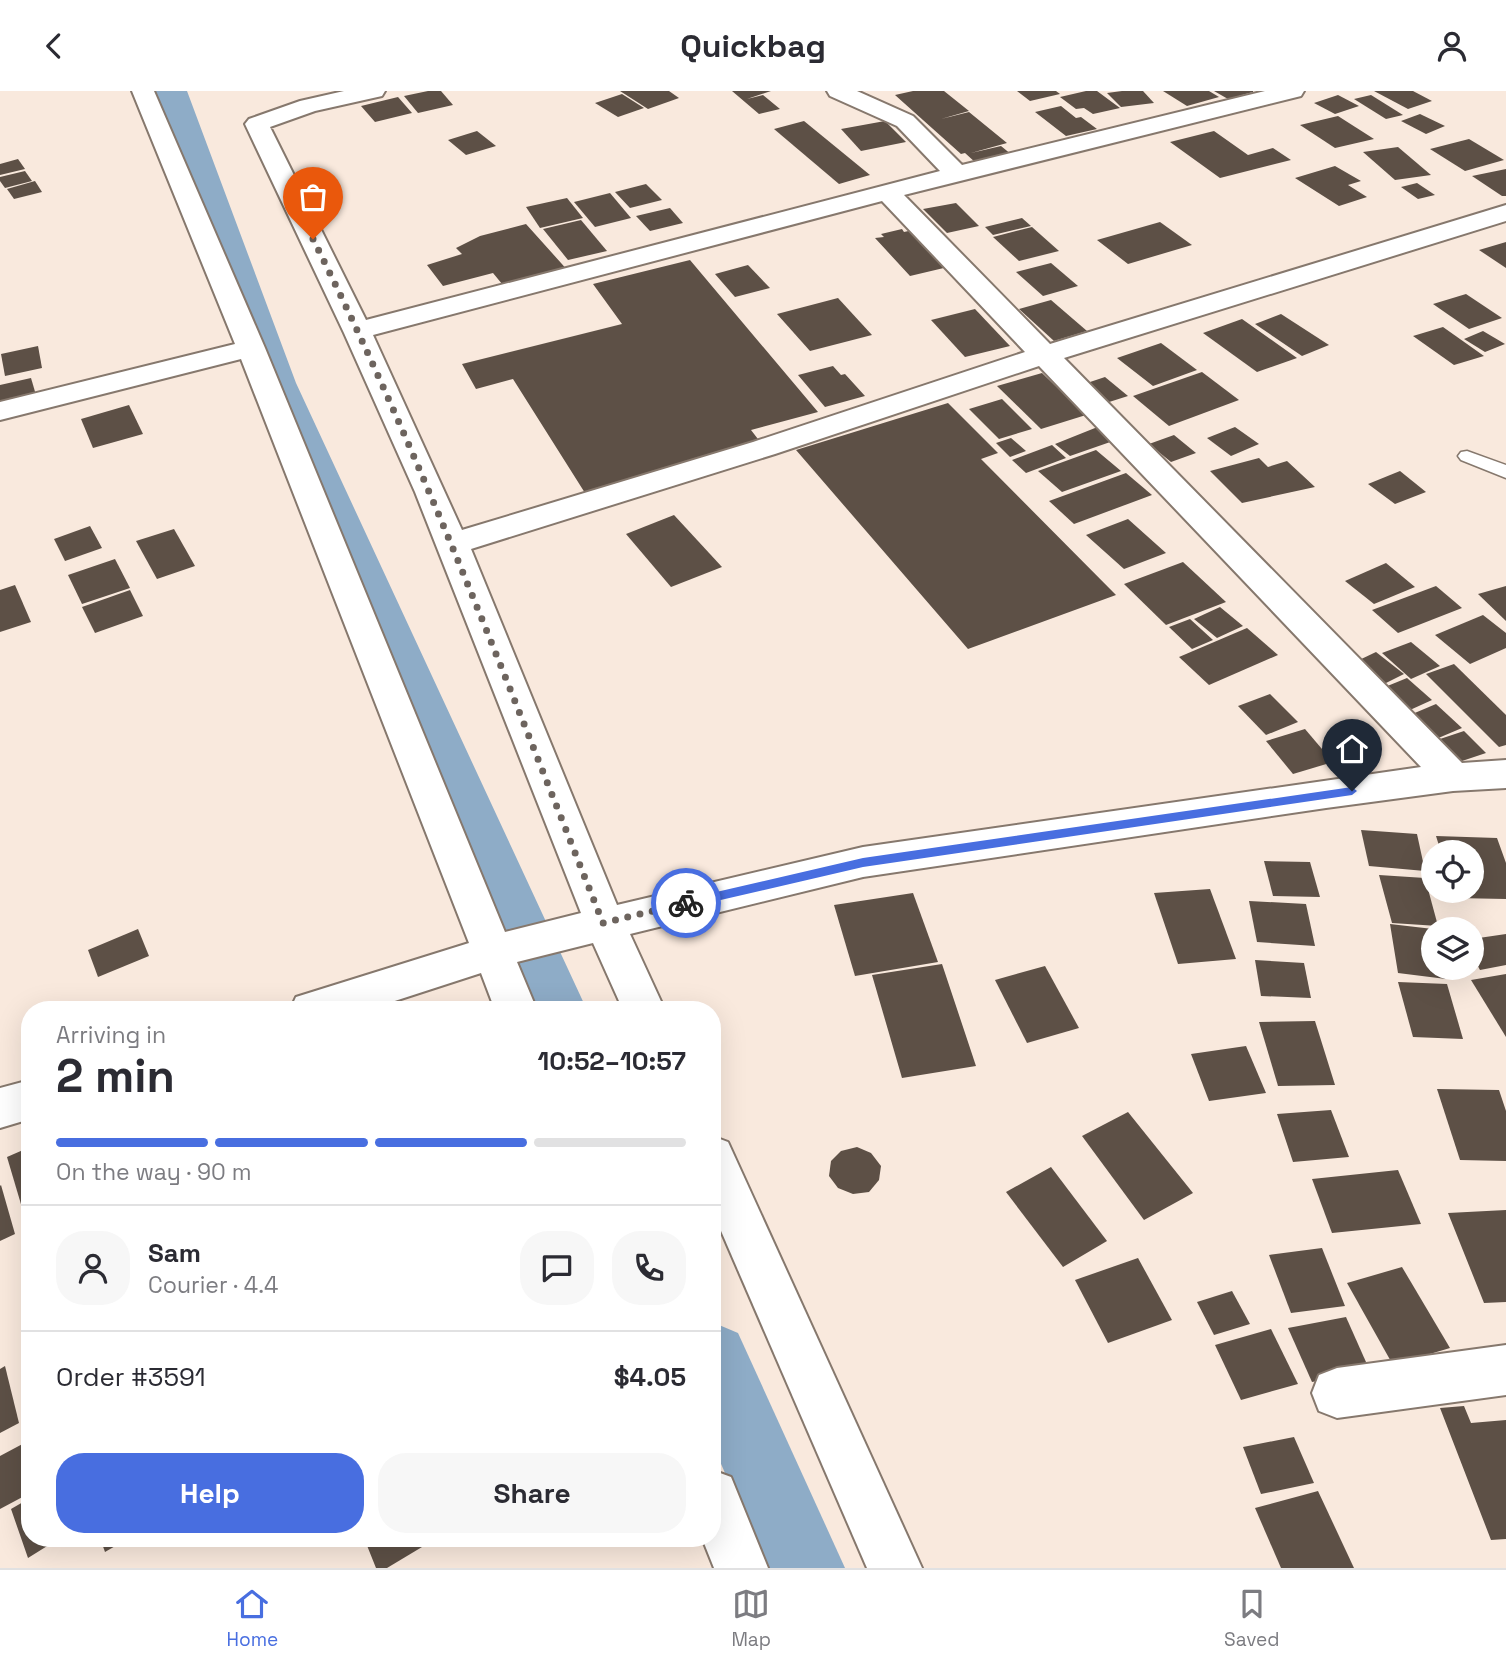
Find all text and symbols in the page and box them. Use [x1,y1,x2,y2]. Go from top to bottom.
text: Quickbag [680,26,826,66]
icon: back [35,27,73,65]
icon: person [1433,27,1471,65]
pin [283,167,343,239]
icon: bag [294,178,332,216]
pin [1322,719,1382,791]
icon: home [1333,730,1371,768]
map controls [1421,840,1484,980]
button: locate [1421,840,1484,903]
courier [651,868,721,938]
icon: bike [667,884,705,922]
button: layers [1421,917,1484,980]
text: Arriving in [56,1020,166,1050]
text: 10:52–10:57 [538,1044,686,1078]
text: 2 min [56,1047,175,1105]
text: On the way · 90 m [56,1157,251,1187]
button: person [56,1231,130,1305]
button: chat [520,1231,594,1305]
button: phone [612,1231,686,1305]
text: Sam [148,1236,201,1270]
text: Courier · 4.4 [148,1270,278,1300]
text: Order #3591 [56,1360,206,1394]
text: $4.05 [614,1360,686,1394]
button: Help [56,1453,364,1533]
button: Share [378,1453,686,1533]
tab: Home [227,1585,278,1652]
tab: Map [731,1585,771,1652]
tab: Saved [1224,1585,1279,1652]

